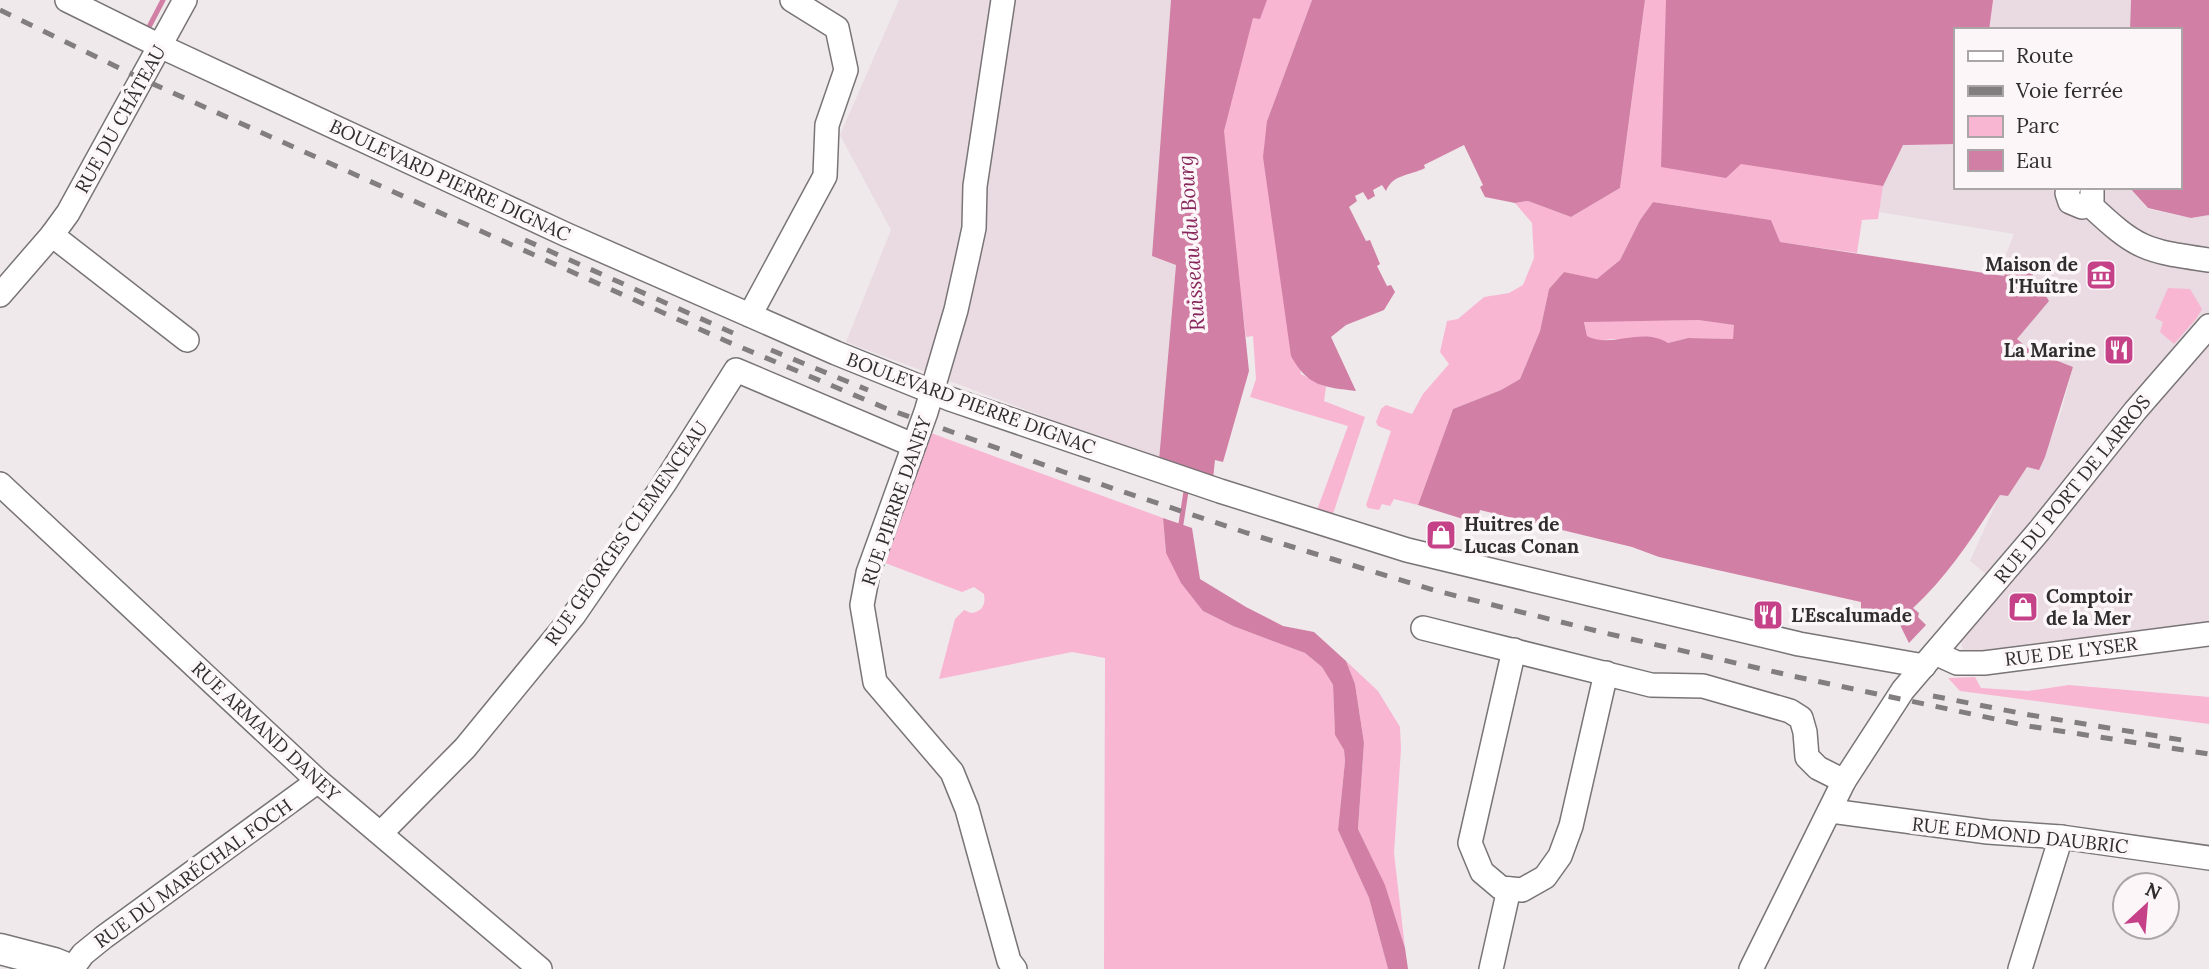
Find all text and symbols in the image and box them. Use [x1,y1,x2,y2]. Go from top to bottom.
legend [1954,28,2181,189]
street label: RUE DU CHÂTEAU [69,41,171,197]
text: Route [2016,42,2073,69]
text: Voie ferrée [2015,77,2123,104]
text: Parc [2016,112,2060,139]
street label: BOULEVARD PIERRE DIGNAC [326,114,574,246]
text: Eau [2016,147,2052,174]
water label: Ruisseau du Bourg [1171,154,1211,332]
place label: Maison de l'Huître [1985,252,2078,298]
museum icon: Maison de l'Huître [2084,258,2118,292]
restaurant icon: La Marine [2102,333,2136,367]
place label: La Marine [2004,338,2096,362]
street label: BOULEVARD PIERRE DIGNAC [843,347,1099,459]
street label: RUE DU PORT DE LARROS [1989,390,2155,588]
street label: RUE PIERRE DANEY [856,412,937,589]
street label: RUE GEORGES CLEMENCEAU [539,416,713,650]
place label: Huitres de Lucas Conan [1464,512,1579,558]
shop icon: Huitres de Lucas Conan [1424,518,1458,552]
place label: Comptoir de la Mer [2046,584,2133,630]
shop icon: Comptoir de la Mer [2006,590,2040,624]
restaurant icon: L'Escalumade [1751,598,1785,632]
place label: L'Escalumade [1791,603,1912,627]
street label: RUE DE L'YSER [2003,631,2139,671]
street label: RUE ARMAND DANEY [187,656,346,807]
street label: RUE DU MARÉCHAL FOCH [89,793,297,953]
street label: RUE EDMOND DAUBRIC [1911,812,2129,858]
north arrow [2111,871,2181,941]
text: N [2142,877,2166,905]

